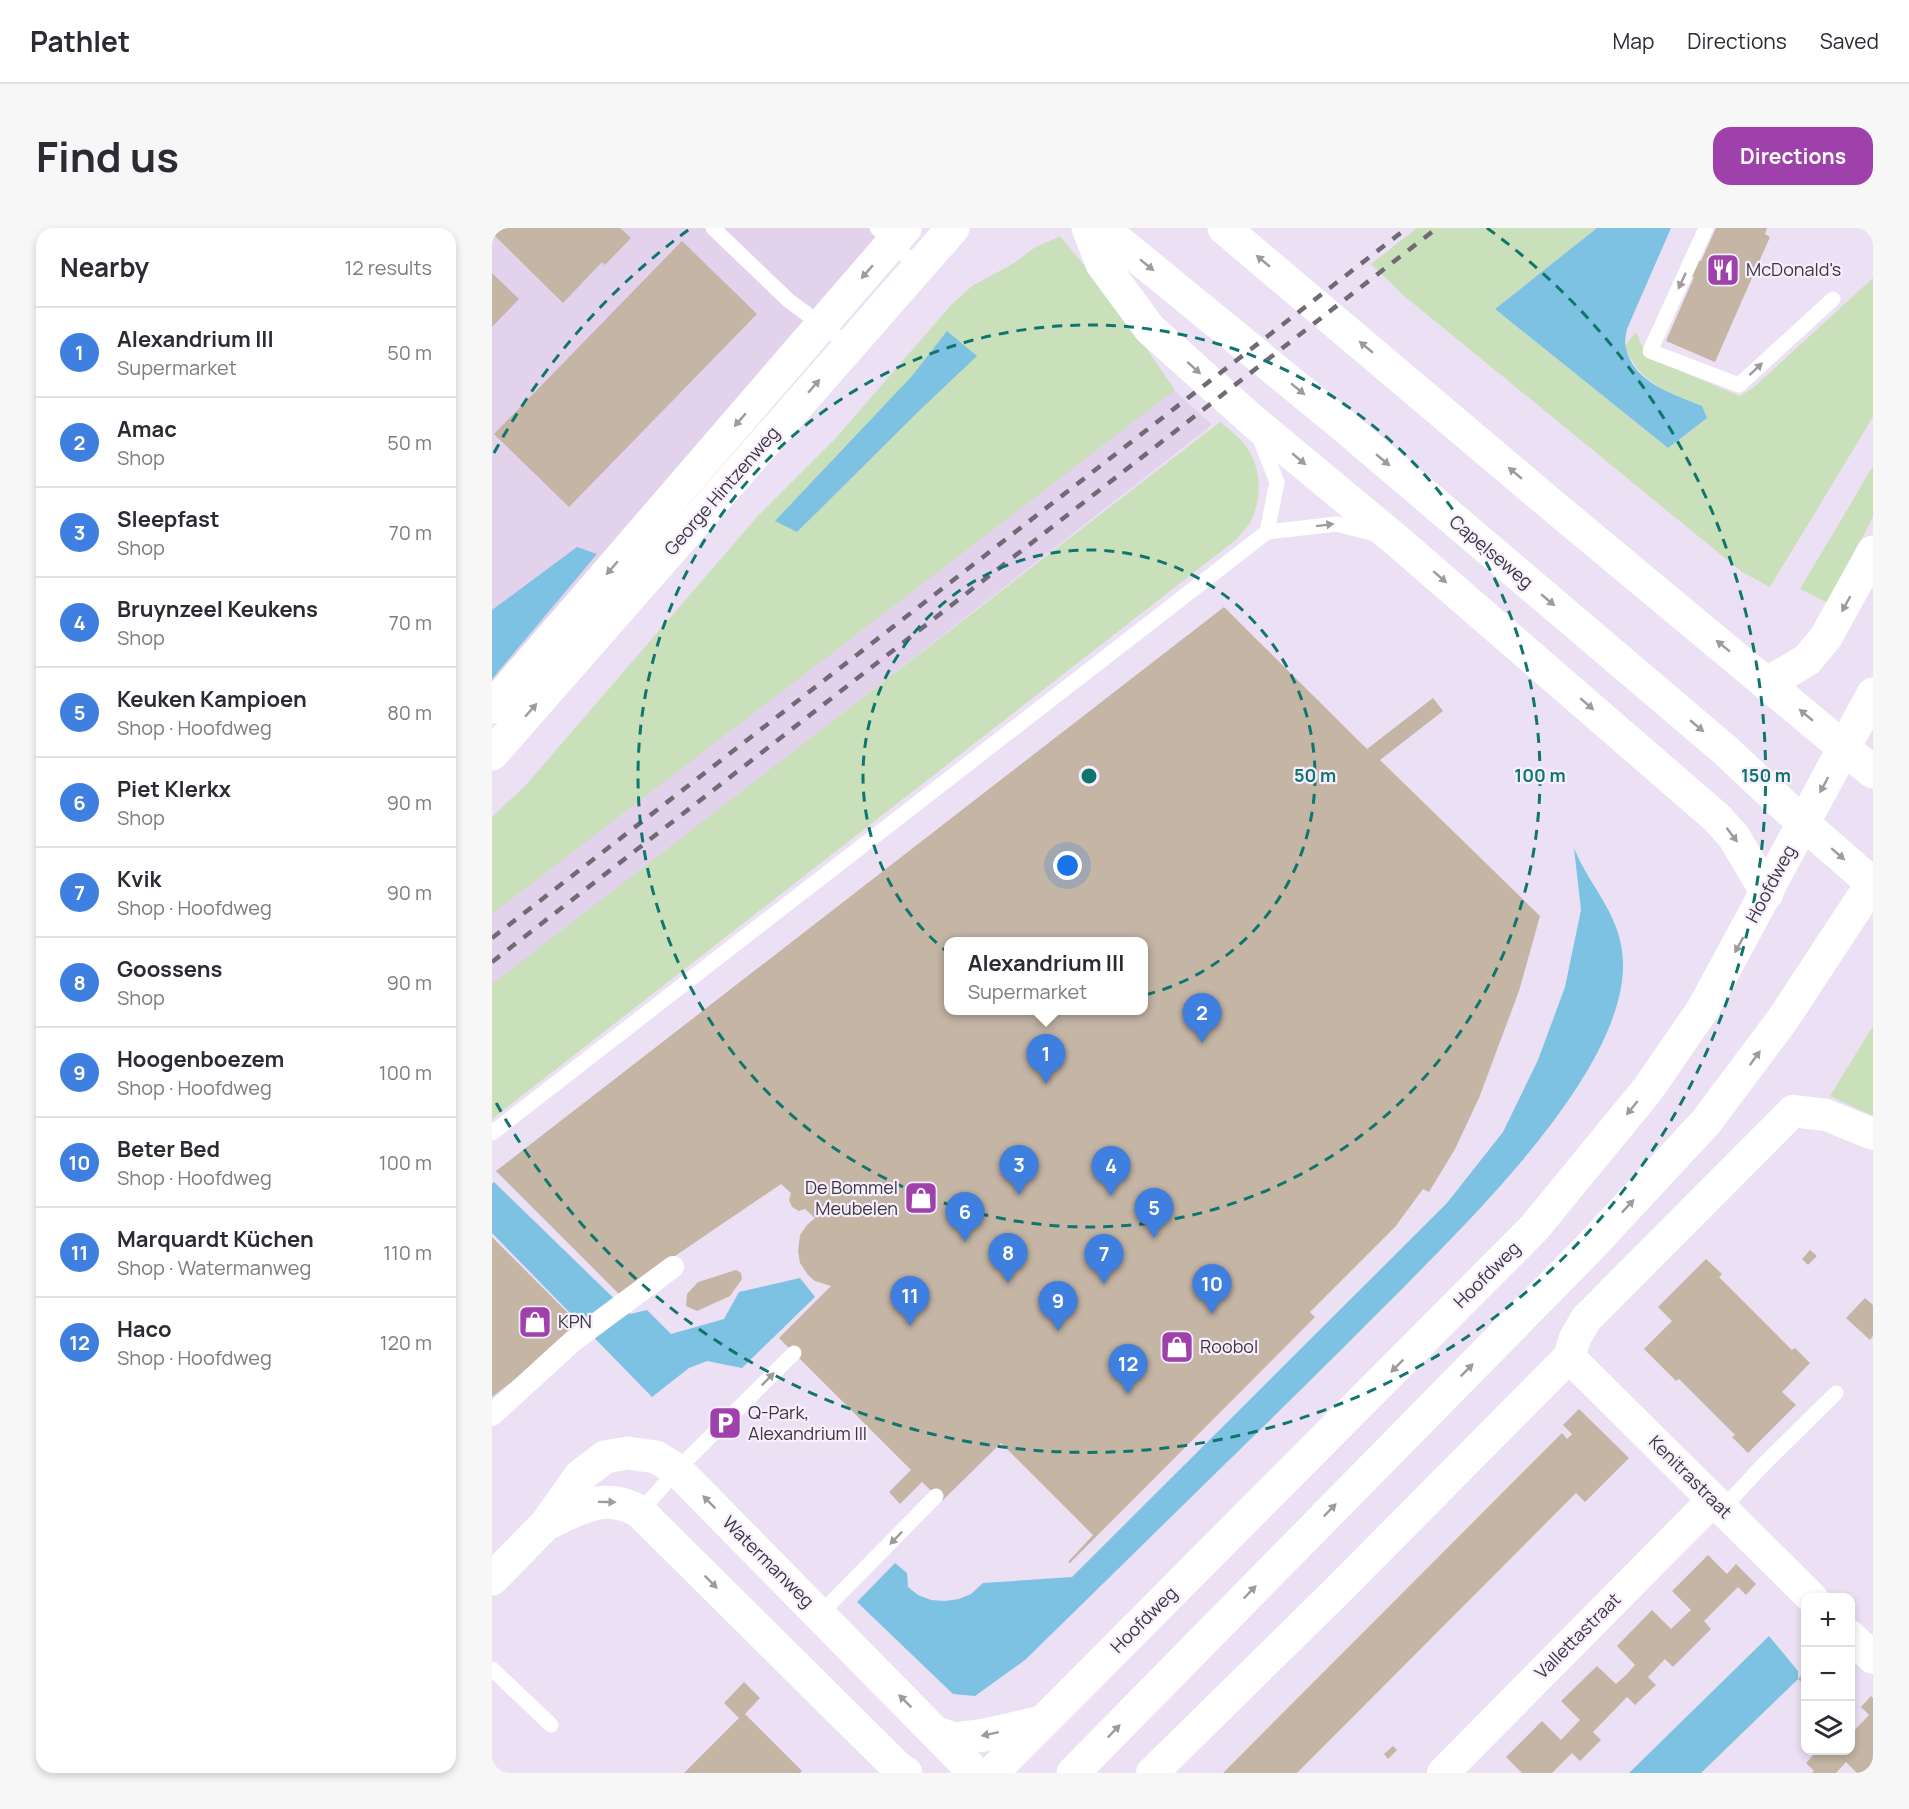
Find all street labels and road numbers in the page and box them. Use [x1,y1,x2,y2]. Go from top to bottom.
street label: George Hintzenweg [659,421,784,560]
street label: Capelseweg [1445,509,1539,593]
street label: Hoofdweg [1740,840,1801,927]
street label: Hoofdweg [1448,1236,1525,1313]
street label: Kenitrastraat [1644,1429,1738,1523]
street label: Watermanweg [718,1510,820,1612]
street label: Hoofdweg [1105,1581,1182,1658]
street label: Vallettastraat [1529,1587,1625,1683]

